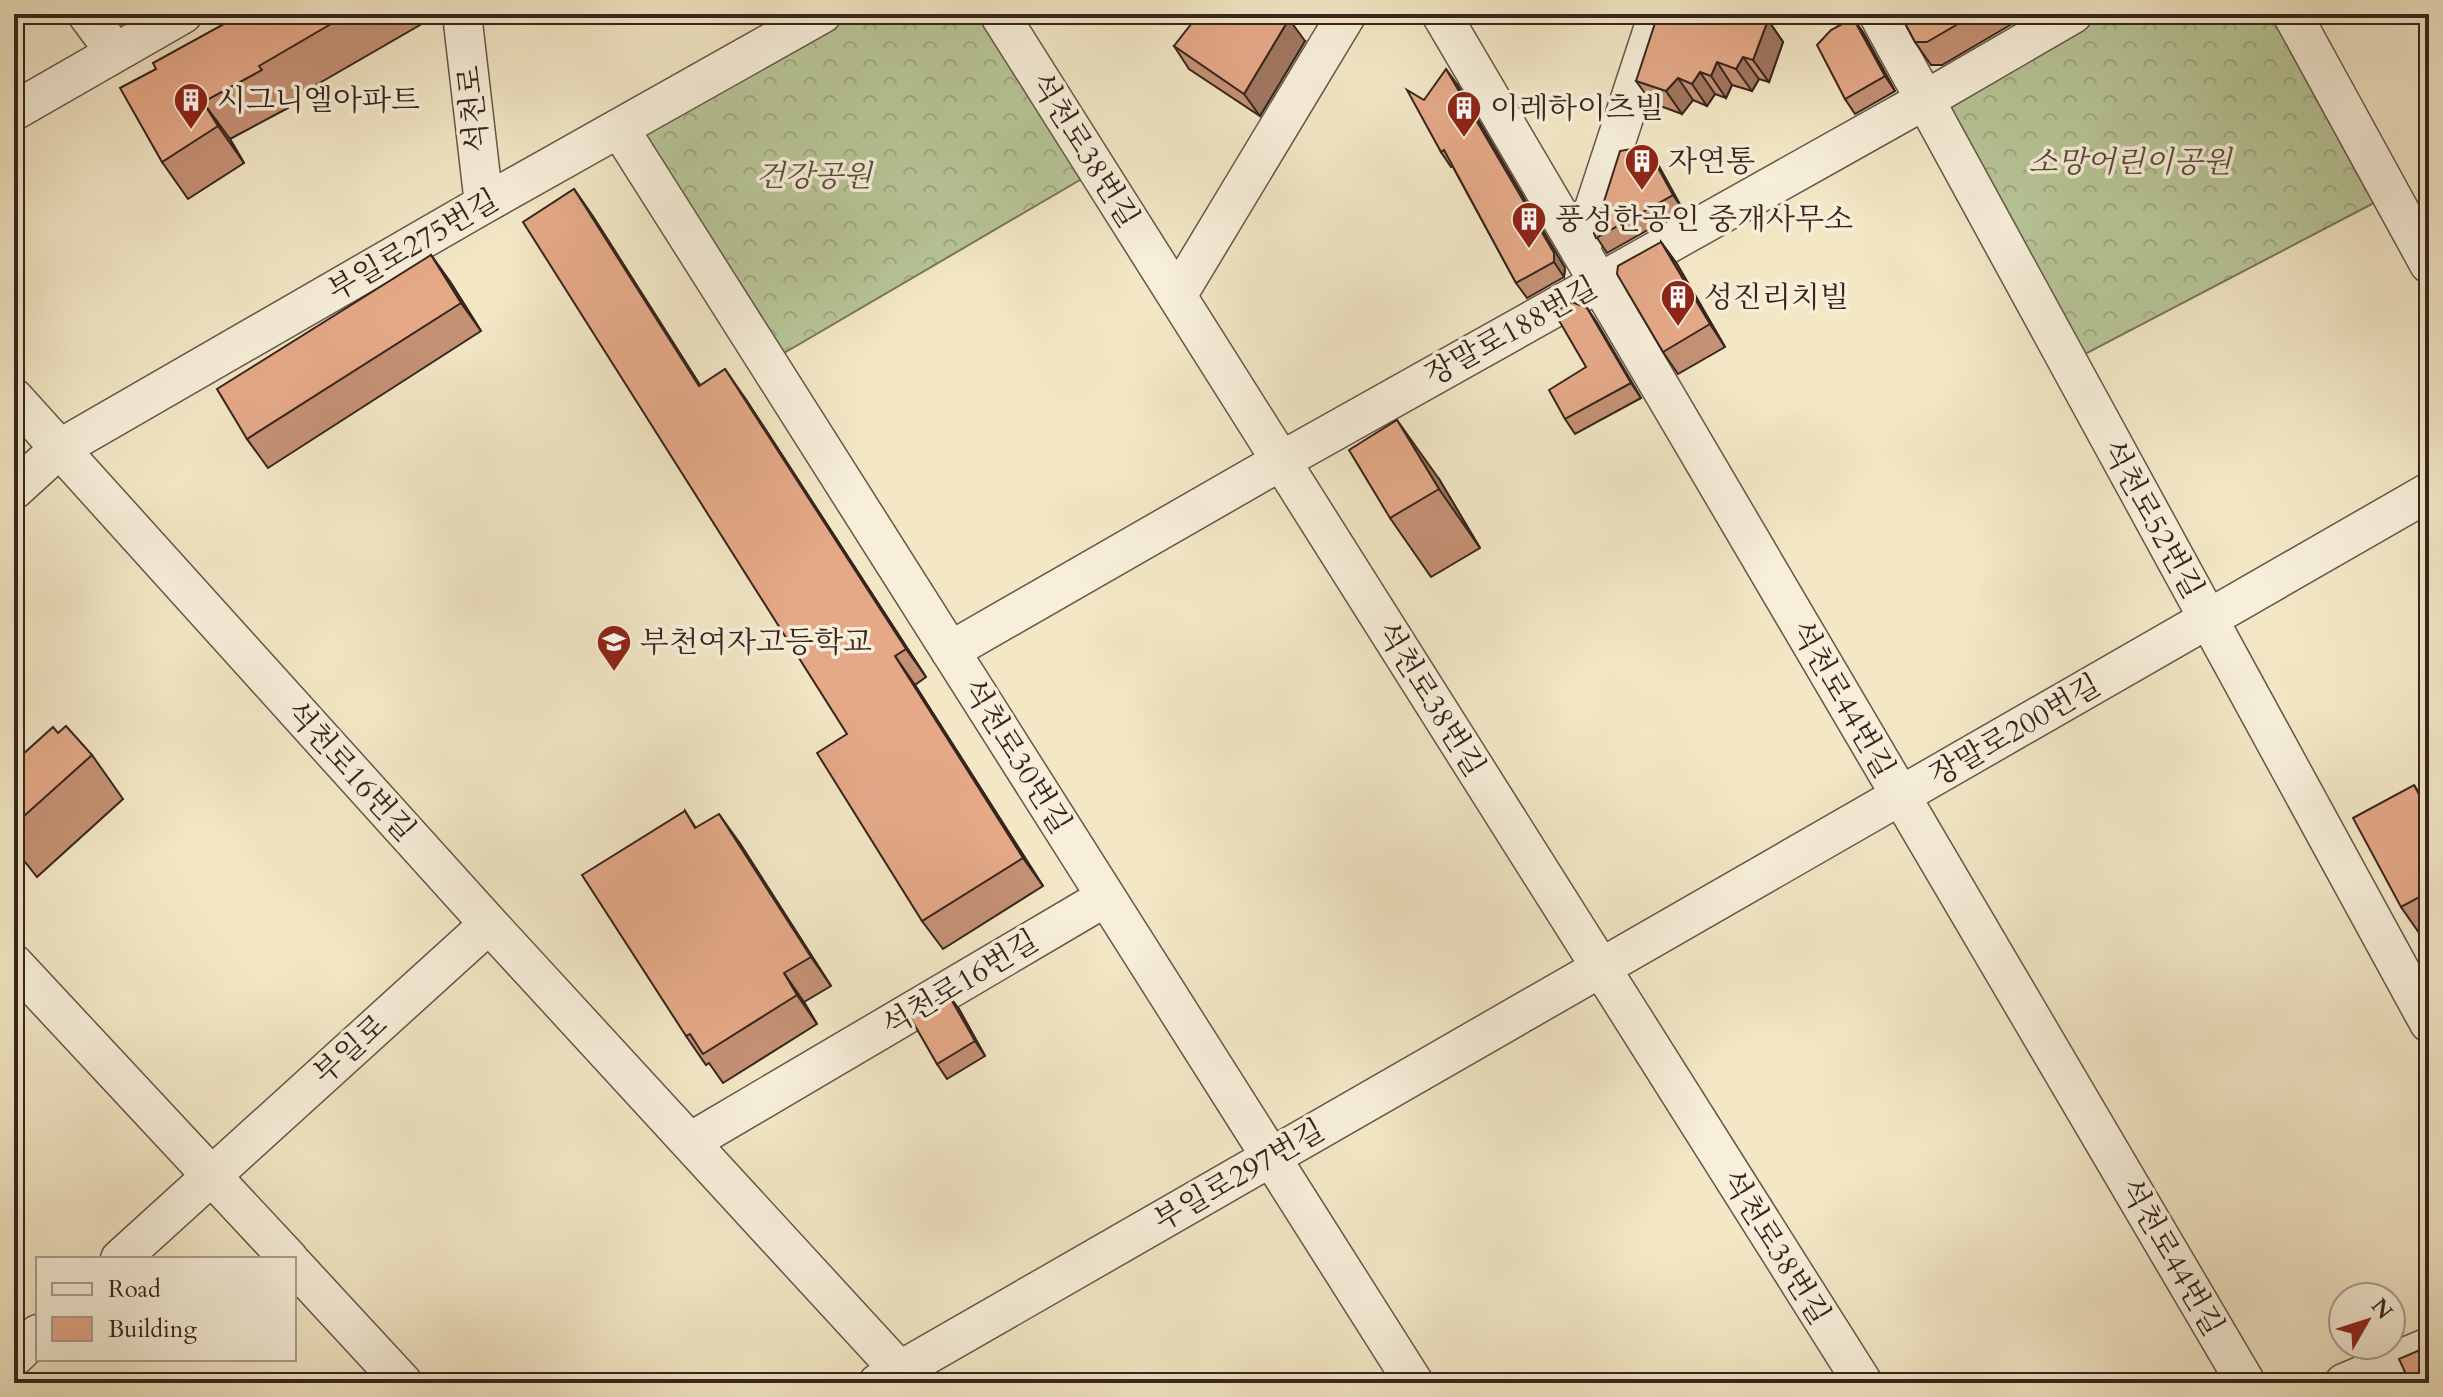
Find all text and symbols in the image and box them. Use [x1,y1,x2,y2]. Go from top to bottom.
street label: 석천로 [449,64,498,154]
street label: 석천로38번길 [1021,65,1148,236]
place label: 시그니엘아파트 [217,80,420,121]
building icon: 시그니엘아파트 [172,81,210,131]
place label: 이레하이츠빌 [1490,88,1664,129]
building icon: 이레하이츠빌 [1445,89,1483,139]
place label: 자연통 [1668,141,1755,182]
building icon: 자연통 [1623,142,1661,192]
park label: 소망어린이공원 [2029,142,2233,183]
park label: 건강공원 [756,156,874,197]
street label: 부일로275번길 [320,180,506,311]
place label: 풍성한공인 중개사무소 [1555,199,1853,240]
building icon: 풍성한공인 중개사무소 [1510,200,1548,250]
street label: 장말로188번길 [1418,267,1605,396]
place label: 성진리치빌 [1704,277,1849,318]
building icon: 성진리치빌 [1659,278,1697,328]
street label: 석천로52번길 [2092,432,2213,606]
street label: 석천로44번길 [1781,613,1904,786]
street label: 석천로38번길 [1367,614,1494,785]
place label: 부천여자고등학교 [640,622,872,663]
school or university icon: 부천여자고등학교 [595,623,633,673]
street label: 장말로200번길 [1922,665,2108,796]
street label: 석천로30번길 [953,671,1080,842]
street label: 석천로16번길 [277,692,425,850]
street label: 석천로16번길 [874,921,1046,1046]
street label: 부일로 [304,1005,396,1094]
street label: 부일로297번길 [1146,1110,1332,1241]
street label: 석천로38번길 [1712,1162,1839,1333]
street label: 석천로44번길 [2110,1171,2233,1344]
legend [36,1257,296,1361]
text: Road [108,1273,161,1306]
north arrow [2327,1281,2407,1361]
text: N [2364,1292,2399,1326]
text: Building [108,1313,198,1346]

